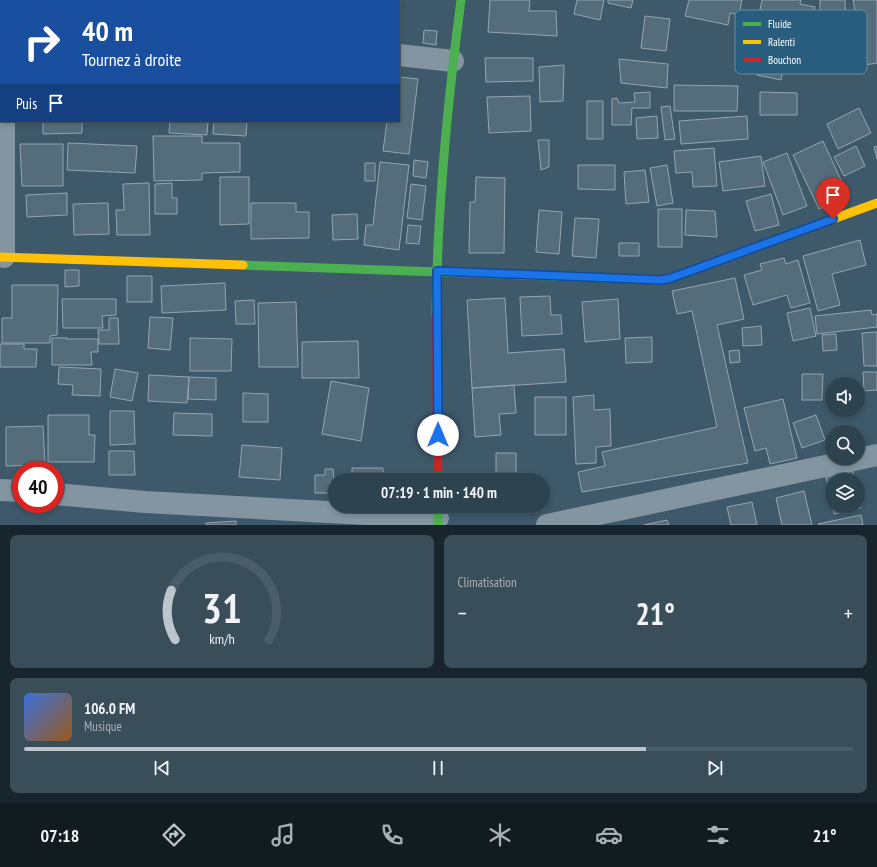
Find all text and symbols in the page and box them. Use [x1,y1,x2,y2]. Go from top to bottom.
legend [735,10,867,74]
text: 40 m [82,12,133,49]
icon: right [16,16,68,68]
text: Fluide [768,17,792,31]
text: Ralenti [768,35,795,49]
text: Tournez à droite [82,48,181,71]
text: Bouchon [768,53,801,67]
icon: arrive [45,92,67,114]
text: Puis [16,94,37,113]
pin [816,178,850,219]
icon: arrive [822,184,844,206]
map controls [825,377,865,513]
button: sound [825,377,865,417]
position arrow [417,414,459,456]
button: search [825,425,865,465]
speed limit sign: 40 [12,461,64,513]
button: layers [825,473,865,513]
text: 07:19 · 1 min · 140 m [381,483,497,502]
text: Climatisation [458,574,517,591]
text: 31 [202,580,242,633]
text: 21° [635,594,675,633]
text: − [458,599,467,627]
text: + [844,599,853,627]
text: km/h [209,628,234,647]
text: 106.0 FM [84,699,135,718]
text: Musique [84,718,122,735]
icon: previous [151,757,173,779]
icon: pause [427,757,449,779]
icon: next [704,757,726,779]
icon: directions [160,821,188,849]
icon: music [269,821,297,849]
icon: phone [378,821,406,849]
icon: climate [486,821,514,849]
icon: car [595,821,623,849]
icon: filters [704,821,732,849]
text: 07:18 [40,824,79,847]
text: 21° [813,824,837,847]

